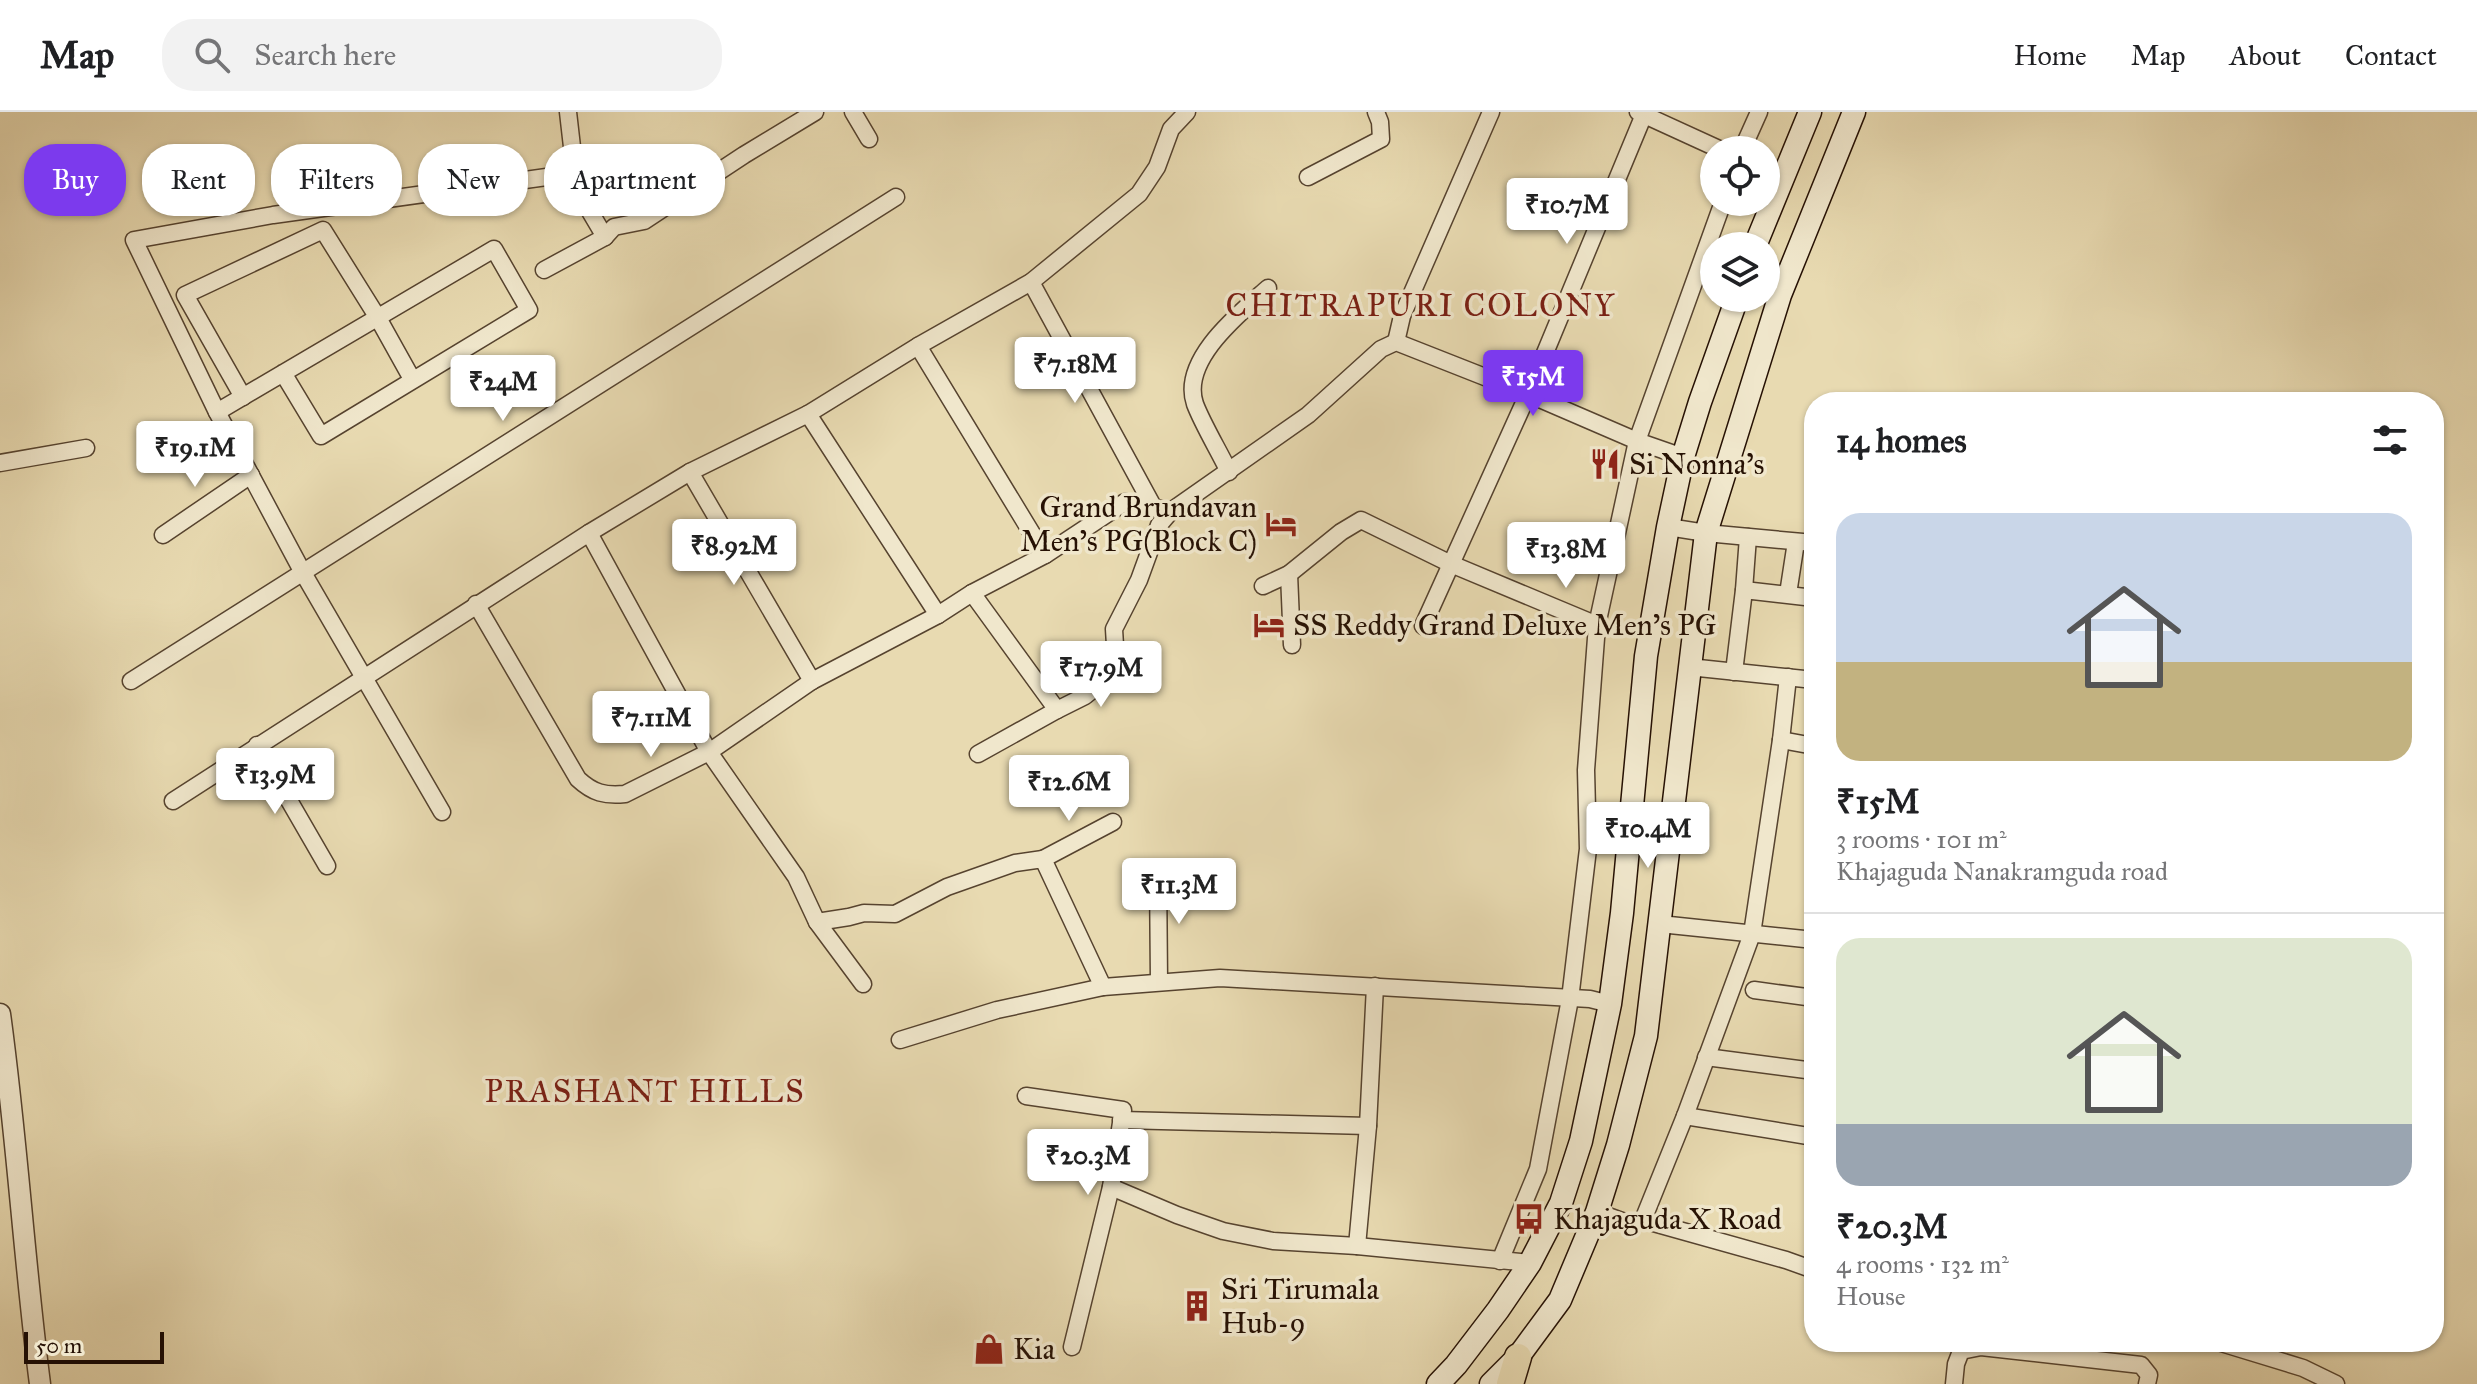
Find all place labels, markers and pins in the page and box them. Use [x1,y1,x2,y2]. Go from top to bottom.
pin: ₹10.7M [1502,178,1632,246]
pin: ₹7.18M [1010,337,1140,405]
pin: ₹15M [1486,350,1580,418]
pin: ₹24M [456,355,550,423]
pin: ₹19.1M [130,421,260,489]
place label: Si Nonna's [1629,446,1765,482]
restaurant icon: Si Nonna's [1588,447,1622,481]
place label: Grand Brundavan Men's PG(Block C) [1020,489,1257,560]
hotel icon: Grand Brundavan Men's PG(Block C) [1264,507,1298,541]
pin: ₹8.92M [669,519,799,587]
pin: ₹13.8M [1501,522,1631,590]
place label: SS Reddy Grand Deluxe Men's PG [1293,607,1717,643]
hotel icon: SS Reddy Grand Deluxe Men's PG [1252,608,1286,642]
pin: ₹17.9M [1036,641,1166,709]
pin: ₹7.11M [586,691,716,759]
pin: ₹13.9M [210,748,340,816]
pin: ₹12.6M [1004,755,1134,823]
pin: ₹10.4M [1583,802,1713,870]
pin: ₹11.3M [1114,858,1244,926]
pin: ₹20.3M [1023,1129,1153,1197]
place label: Khajaguda X Road [1553,1201,1782,1237]
bus stop icon: Khajaguda X Road [1512,1202,1546,1236]
place label: Sri Tirumala Hub-9 [1221,1271,1379,1342]
building icon: Sri Tirumala Hub-9 [1180,1289,1214,1323]
place label: Kia [1013,1331,1056,1367]
shop icon: Kia [972,1332,1006,1366]

